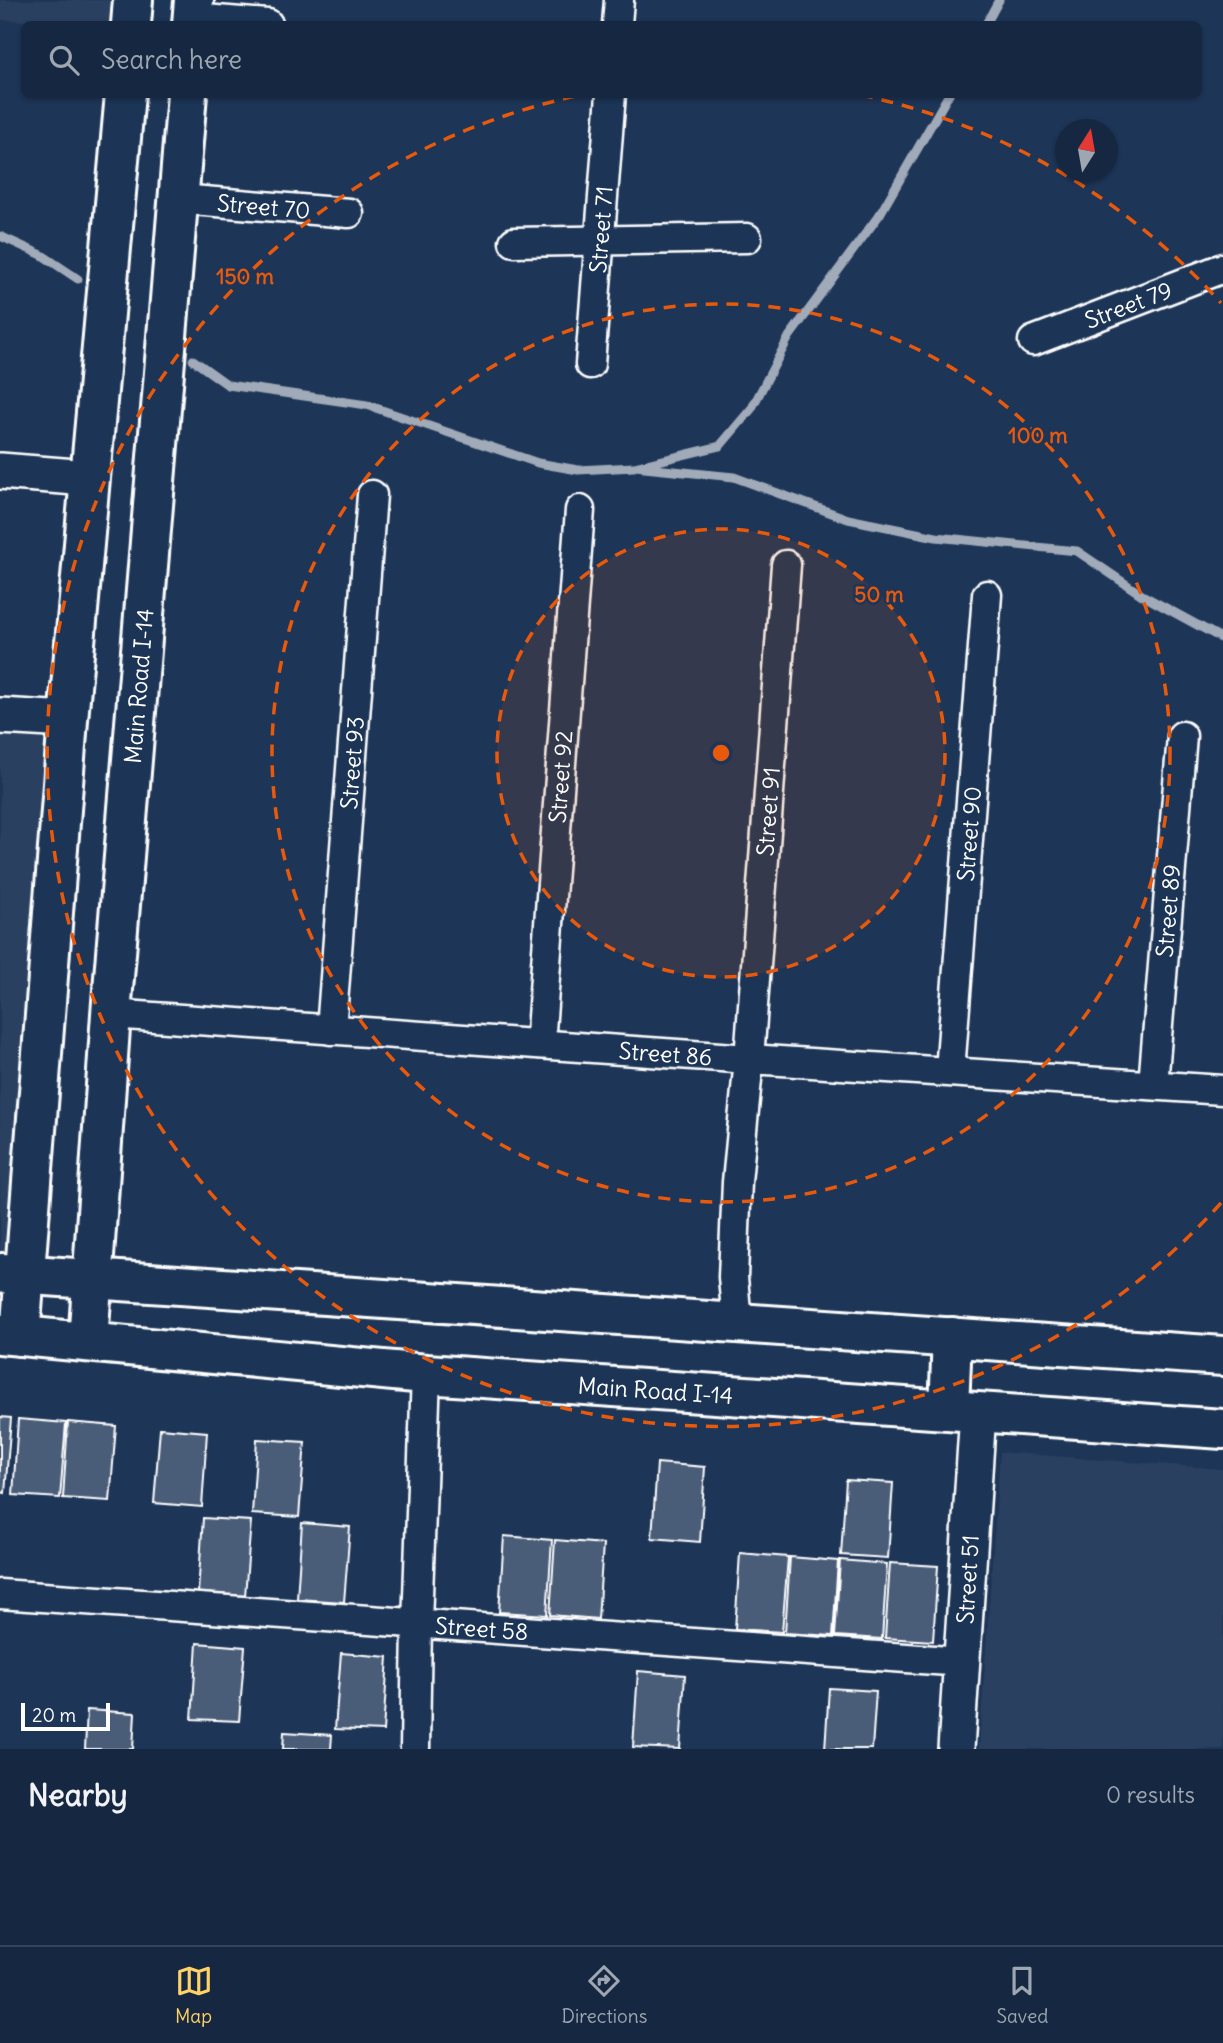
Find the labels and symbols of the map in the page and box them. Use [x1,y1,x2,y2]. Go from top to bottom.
north arrow [1055,119,1118,182]
street label: Street 71 [583,185,618,274]
street label: Street 70 [216,188,311,224]
text: 150 m [216,263,274,290]
street label: Street 79 [1080,274,1176,334]
text: 100 m [1008,422,1068,449]
text: 50 m [854,581,904,608]
street label: Main Road I-14 [117,607,159,765]
street label: Street 93 [333,715,369,810]
street label: Street 92 [542,729,578,824]
centre of rings [709,741,733,765]
street label: Street 91 [750,766,785,857]
street label: Street 90 [950,785,987,882]
street label: Street 89 [1149,863,1186,958]
street label: Street 86 [618,1035,713,1071]
street label: Main Road I-14 [577,1370,734,1410]
street label: Street 51 [950,1534,984,1625]
street label: Street 58 [434,1610,529,1646]
scale bar [21,1700,110,1732]

